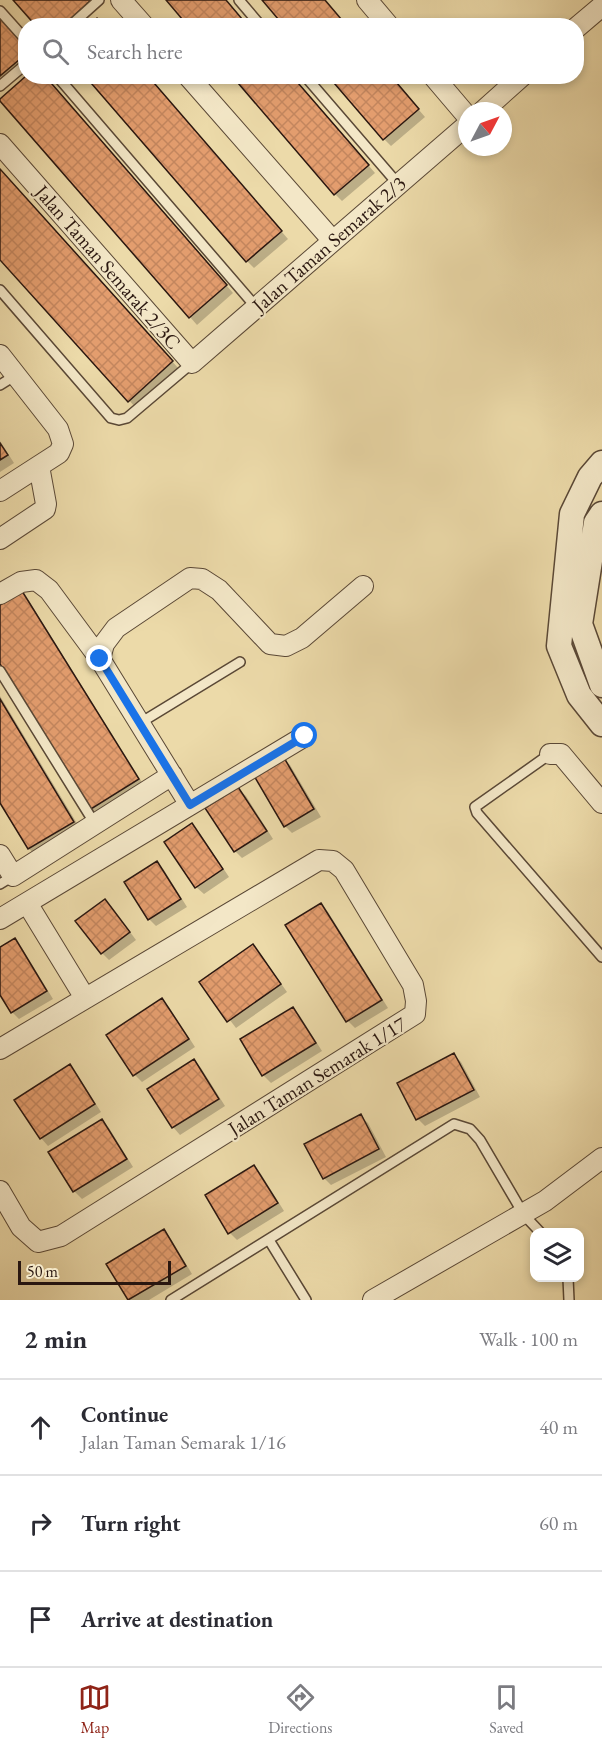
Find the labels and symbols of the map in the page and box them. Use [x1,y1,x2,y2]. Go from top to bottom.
north arrow [458,102,512,156]
street label: Jalan Taman Semarak 2/3 [245,170,411,319]
street label: Jalan Taman Semarak 2/3C [28,178,187,355]
route end [86,645,112,671]
route start [291,722,317,748]
street label: Jalan Taman Semarak 1/17 [222,1010,411,1142]
scale bar [18,1258,171,1286]

